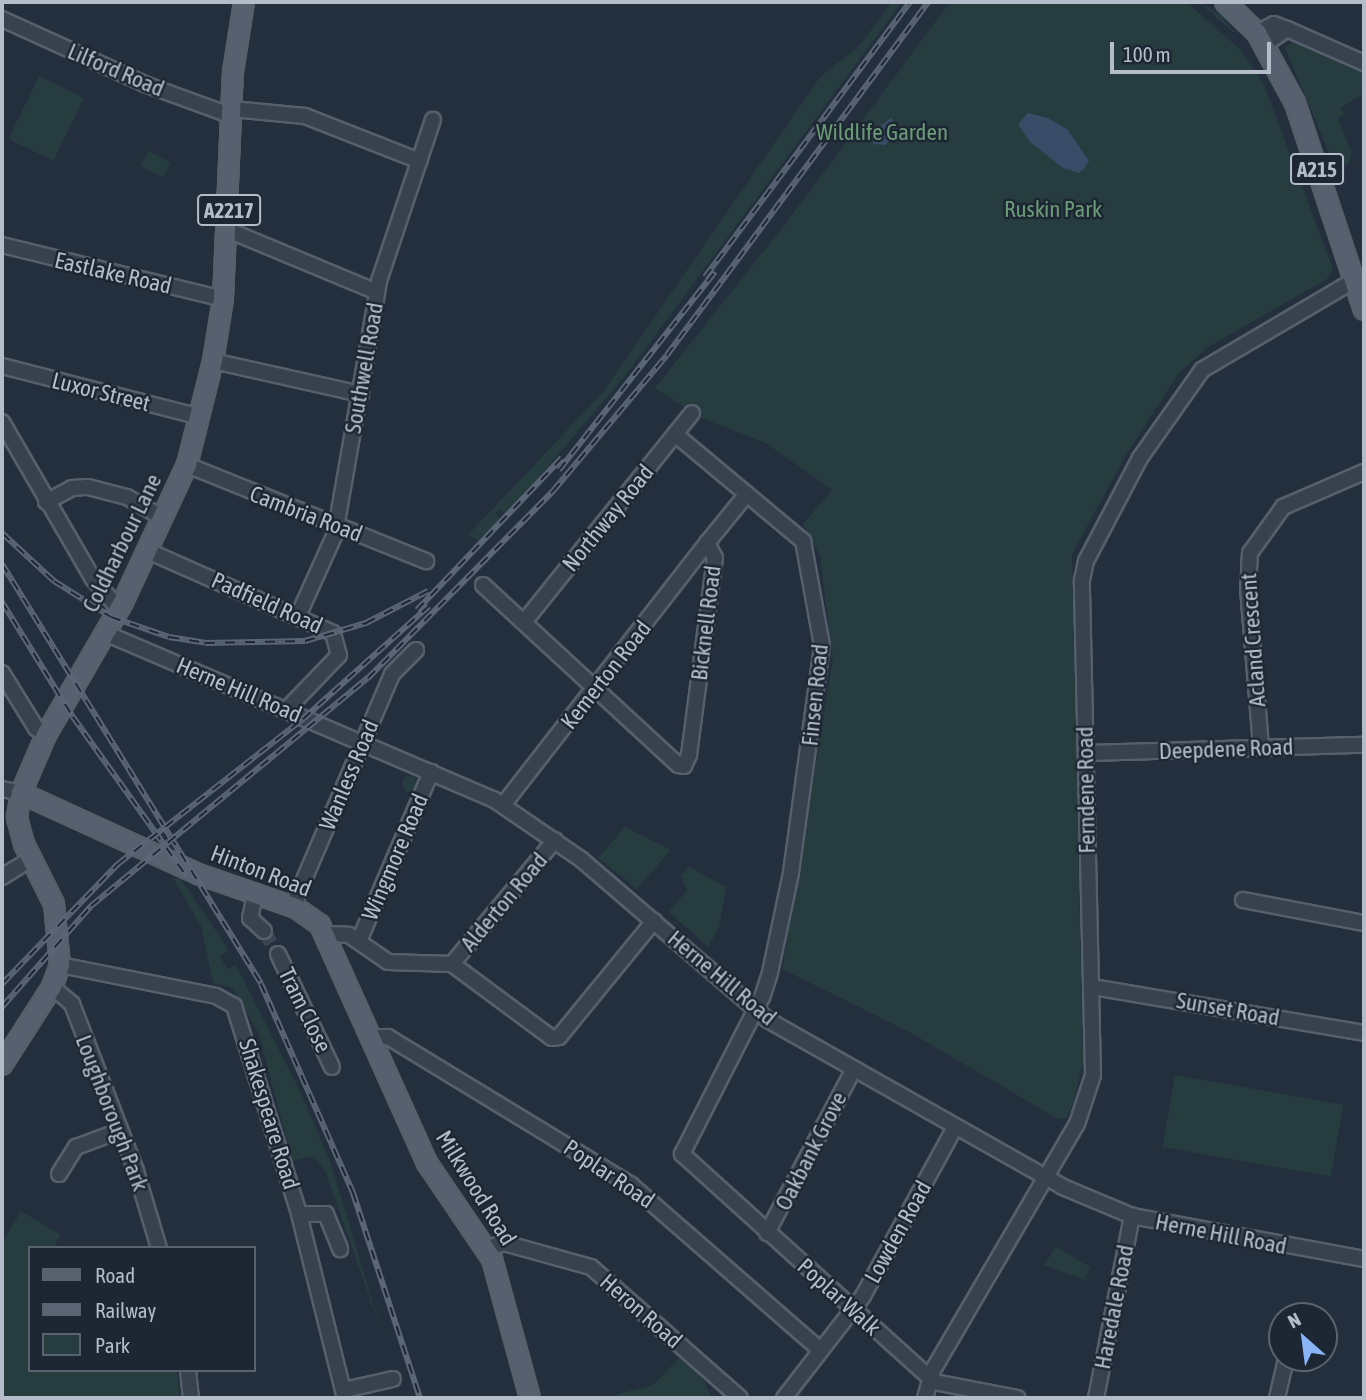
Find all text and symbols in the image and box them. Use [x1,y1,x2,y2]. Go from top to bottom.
scale bar [1114,28,1275,72]
street label: Lilford Road [64,37,168,103]
text: 100 m [1123,42,1171,66]
park label: Wildlife Garden [816,118,948,146]
road number: A215 [1289,152,1345,186]
road number: A2217 [196,192,262,228]
park label: Ruskin Park [1004,195,1102,223]
street label: Eastlake Road [52,246,174,300]
street label: Southwell Road [339,300,389,436]
street label: Luxor Street [49,366,153,418]
street label: Northway Road [557,459,659,577]
street label: Coldharbour Lane [77,469,167,617]
street label: Cambria Road [246,480,366,548]
street label: Bicknell Road [685,564,727,682]
street label: Padfield Road [207,566,327,640]
street label: Acland Crescent [1235,572,1271,708]
street label: Kemerton Road [555,615,657,735]
street label: Finsen Road [796,643,834,747]
street label: Herne Hill Road [172,651,306,729]
street label: Wanless Road [313,716,385,834]
street label: Ferndene Road [1071,726,1101,854]
street label: Deepdene Road [1158,733,1294,765]
street label: Wingmore Road [356,790,434,924]
street label: Hinton Road [207,839,315,903]
street label: Alderton Road [455,847,553,957]
street label: Herne Hill Road [662,925,782,1031]
street label: Tram Close [273,963,337,1057]
street label: Sunset Road [1174,986,1282,1032]
street label: Loughborough Park [70,1031,154,1195]
street label: Shakespeare Road [233,1035,305,1193]
street label: Oakbank Grove [769,1087,853,1215]
street label: Milkwood Road [430,1126,522,1250]
street label: Poplar Road [558,1134,660,1214]
street label: Lowden Road [859,1176,937,1288]
street label: Herne Hill Road [1153,1208,1289,1260]
street label: Haredale Road [1088,1242,1140,1372]
legend [28,1246,256,1372]
street label: Poplar Walk [792,1252,886,1342]
text: Road [95,1263,135,1287]
street label: Heron Road [594,1268,688,1354]
text: Railway [95,1298,156,1322]
north arrow [1268,1302,1338,1372]
text: N [1284,1308,1304,1333]
text: Park [95,1333,130,1357]

